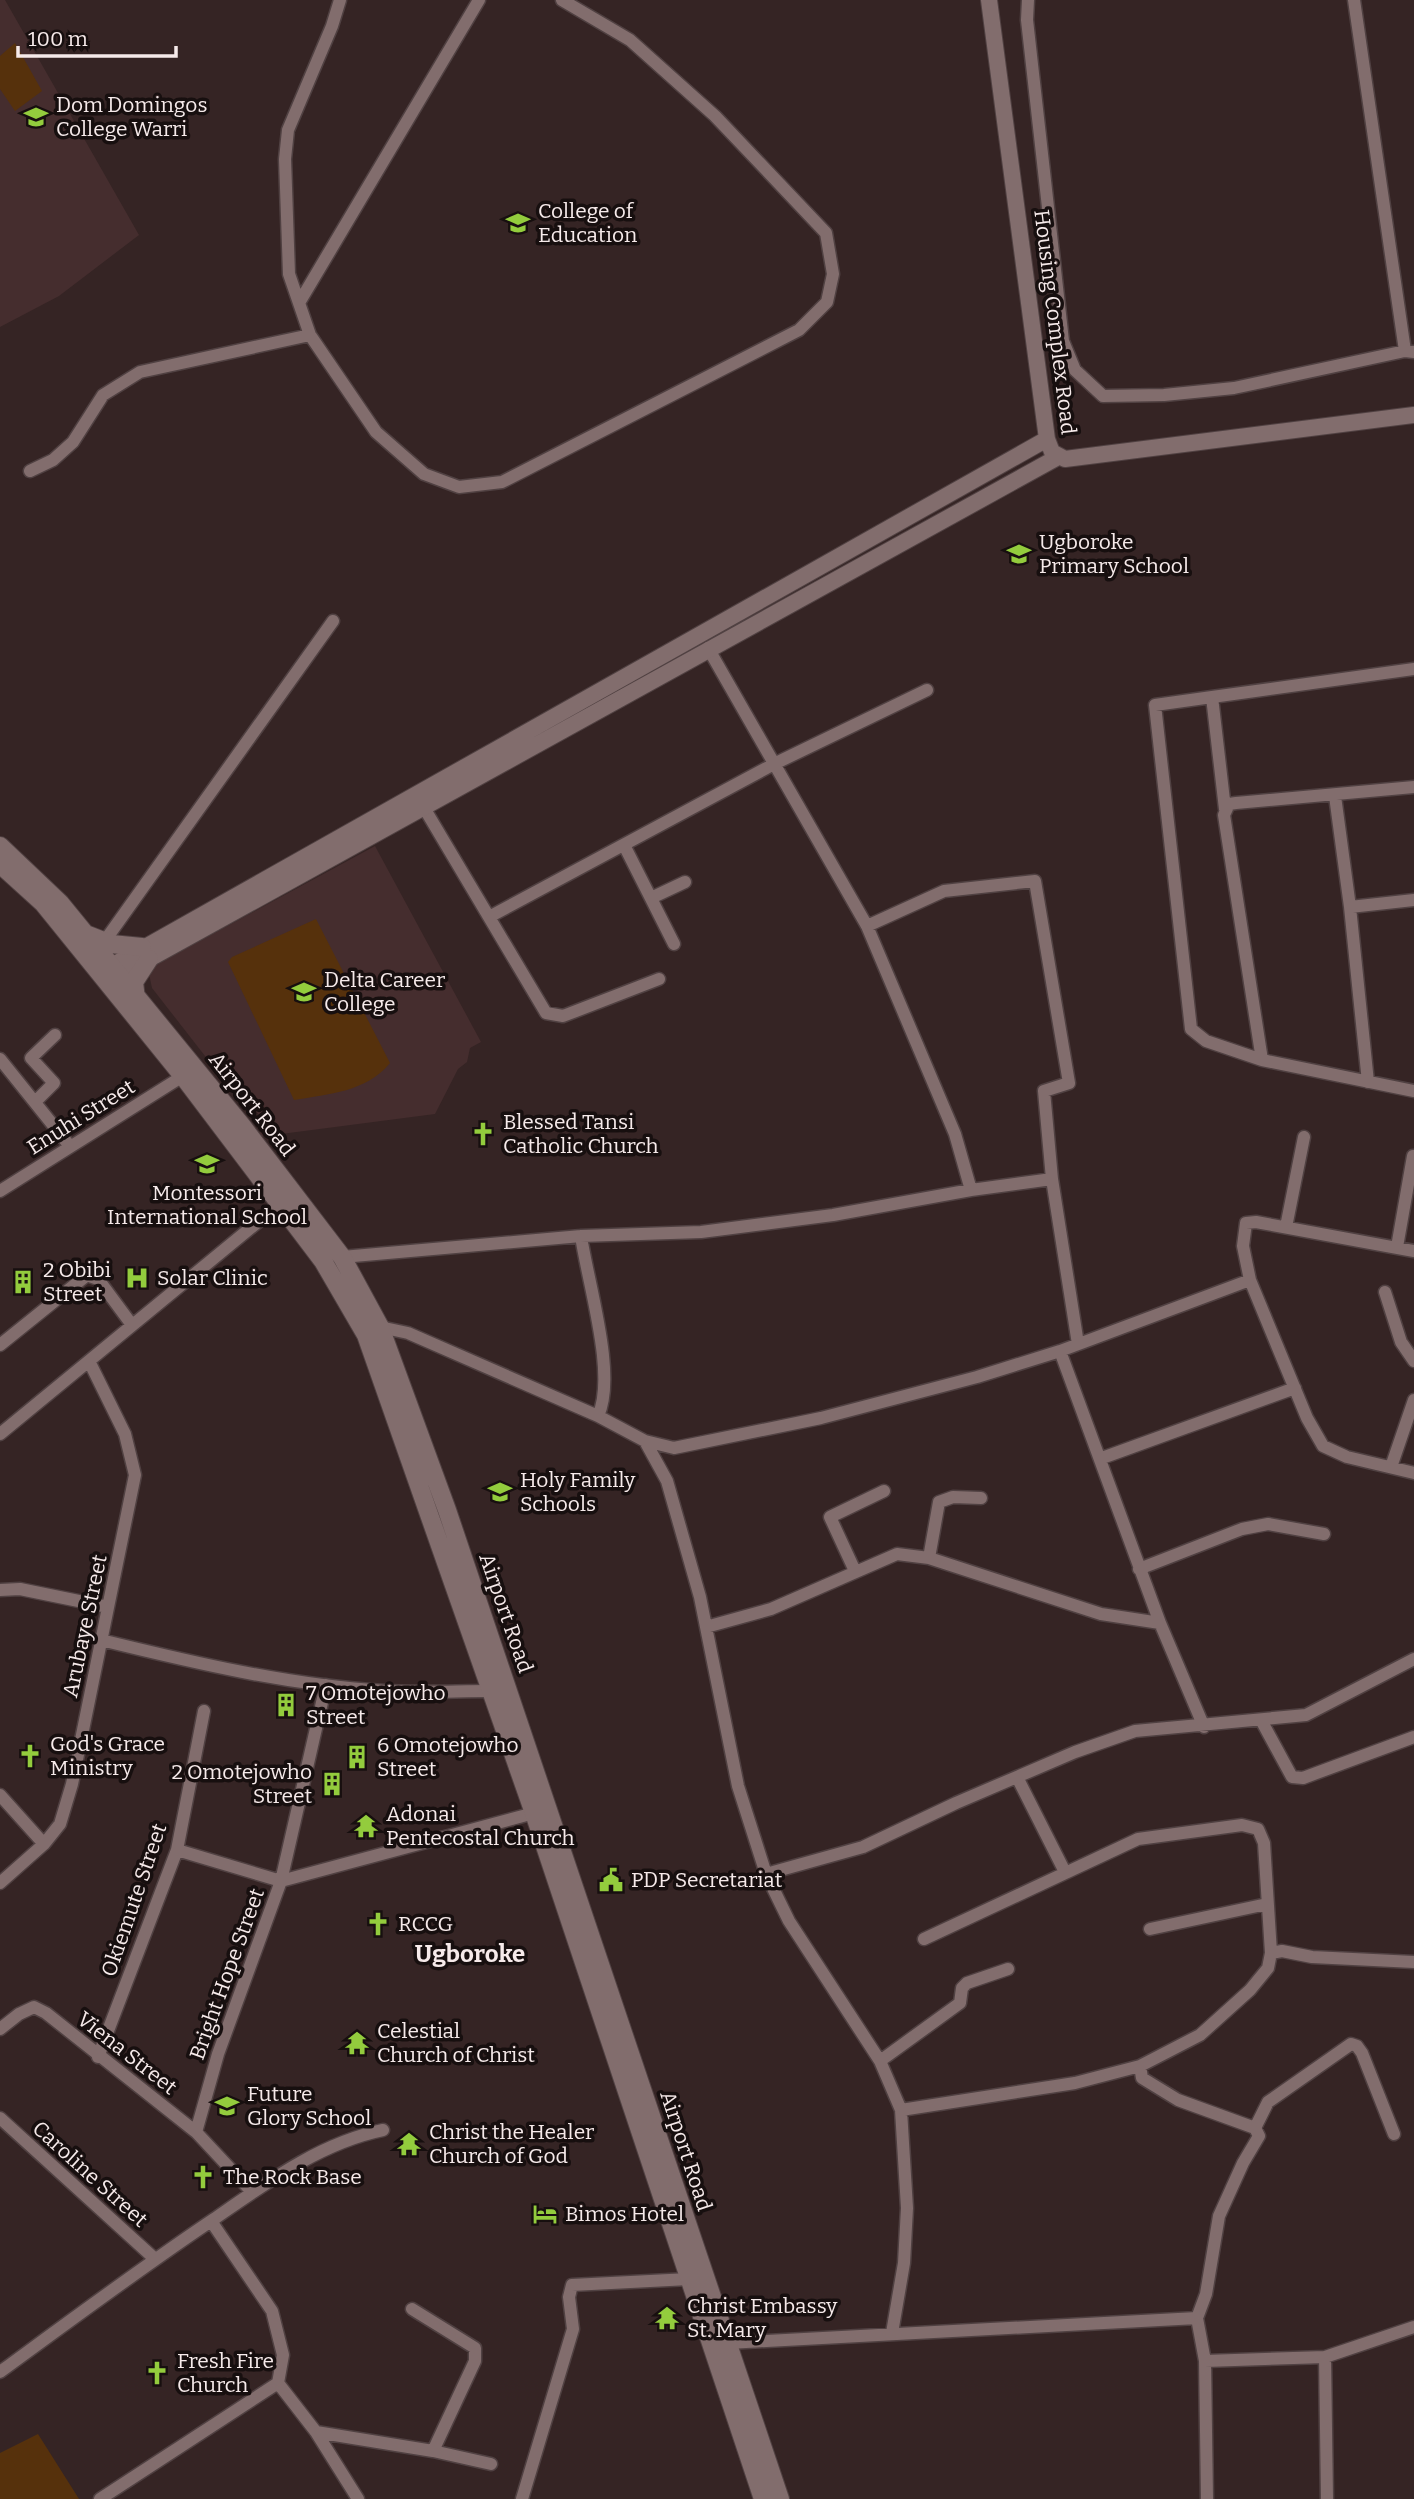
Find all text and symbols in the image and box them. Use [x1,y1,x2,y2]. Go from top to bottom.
scale bar [18,14,175,58]
text: 100 m [28,26,88,52]
place label: Dom Domingos College Warri [56,92,207,142]
school or university icon: Dom Domingos College Warri [22,103,50,131]
place label: College of Education [538,198,637,248]
street label: Housing Complex Road [1028,208,1082,436]
school or university icon: College of Education [504,209,532,237]
place label: Ugboroke Primary School [1039,529,1189,579]
school or university icon: Ugboroke Primary School [1005,540,1033,568]
place label: Delta Career College [324,967,445,1017]
school or university icon: Delta Career College [290,978,318,1006]
street label: Airport Road [203,1047,301,1161]
street label: Enuhi Street [22,1073,140,1160]
place label: Blessed Tansi Catholic Church [503,1109,659,1159]
church icon: Blessed Tansi Catholic Church [469,1120,497,1148]
school or university icon: Montessori International School [193,1150,221,1178]
place label: Montessori International School [107,1180,307,1230]
place label: 2 Obibi Street [43,1257,111,1307]
hospital icon: Solar Clinic [123,1264,151,1292]
place label: Solar Clinic [157,1265,268,1291]
building icon: 2 Obibi Street [9,1268,37,1296]
place label: Holy Family Schools [520,1467,636,1517]
school or university icon: Holy Family Schools [486,1478,514,1506]
street label: Airport Road [473,1550,539,1676]
street label: Arubaye Street [57,1552,113,1700]
place label: 7 Omotejowho Street [306,1680,446,1730]
building icon: 7 Omotejowho Street [272,1691,300,1719]
place label: God's Grace Ministry [50,1731,165,1781]
place label: 6 Omotejowho Street [377,1732,518,1782]
church icon: God's Grace Ministry [16,1742,44,1770]
building icon: 6 Omotejowho Street [343,1743,371,1771]
place label: 2 Omotejowho Street [171,1759,312,1809]
building icon: 2 Omotejowho Street [318,1770,346,1798]
place label: Adonai Pentecostal Church [386,1801,575,1851]
temple icon: Adonai Pentecostal Church [352,1812,380,1840]
street label: Okiemute Street [96,1820,172,1980]
public building icon: PDP Secretariat [597,1866,625,1894]
place label: PDP Secretariat [631,1867,783,1893]
street label: Bright Hope Street [184,1884,270,2063]
church icon: RCCG [364,1910,392,1938]
place label: RCCG [398,1911,453,1937]
district label: Ugboroke [415,1940,525,1968]
street label: Viena Street [72,2006,182,2100]
place label: Celestial Church of Christ [377,2018,535,2068]
temple icon: Celestial Church of Christ [343,2029,371,2057]
place label: Future Glory School [247,2081,371,2131]
street label: Airport Road [654,2088,718,2214]
school or university icon: Future Glory School [213,2092,241,2120]
street label: Caroline Street [27,2115,153,2233]
place label: Christ the Healer Church of God [429,2119,594,2169]
temple icon: Christ the Healer Church of God [395,2130,423,2158]
church icon: The Rock Base [189,2163,217,2191]
place label: The Rock Base [223,2164,362,2190]
hotel icon: Bimos Hotel [531,2200,559,2228]
place label: Bimos Hotel [565,2201,684,2227]
place label: Christ Embassy St. Mary [687,2293,838,2343]
temple icon: Christ Embassy St. Mary [653,2304,681,2332]
place label: Fresh Fire Church [177,2348,274,2398]
church icon: Fresh Fire Church [143,2359,171,2387]

